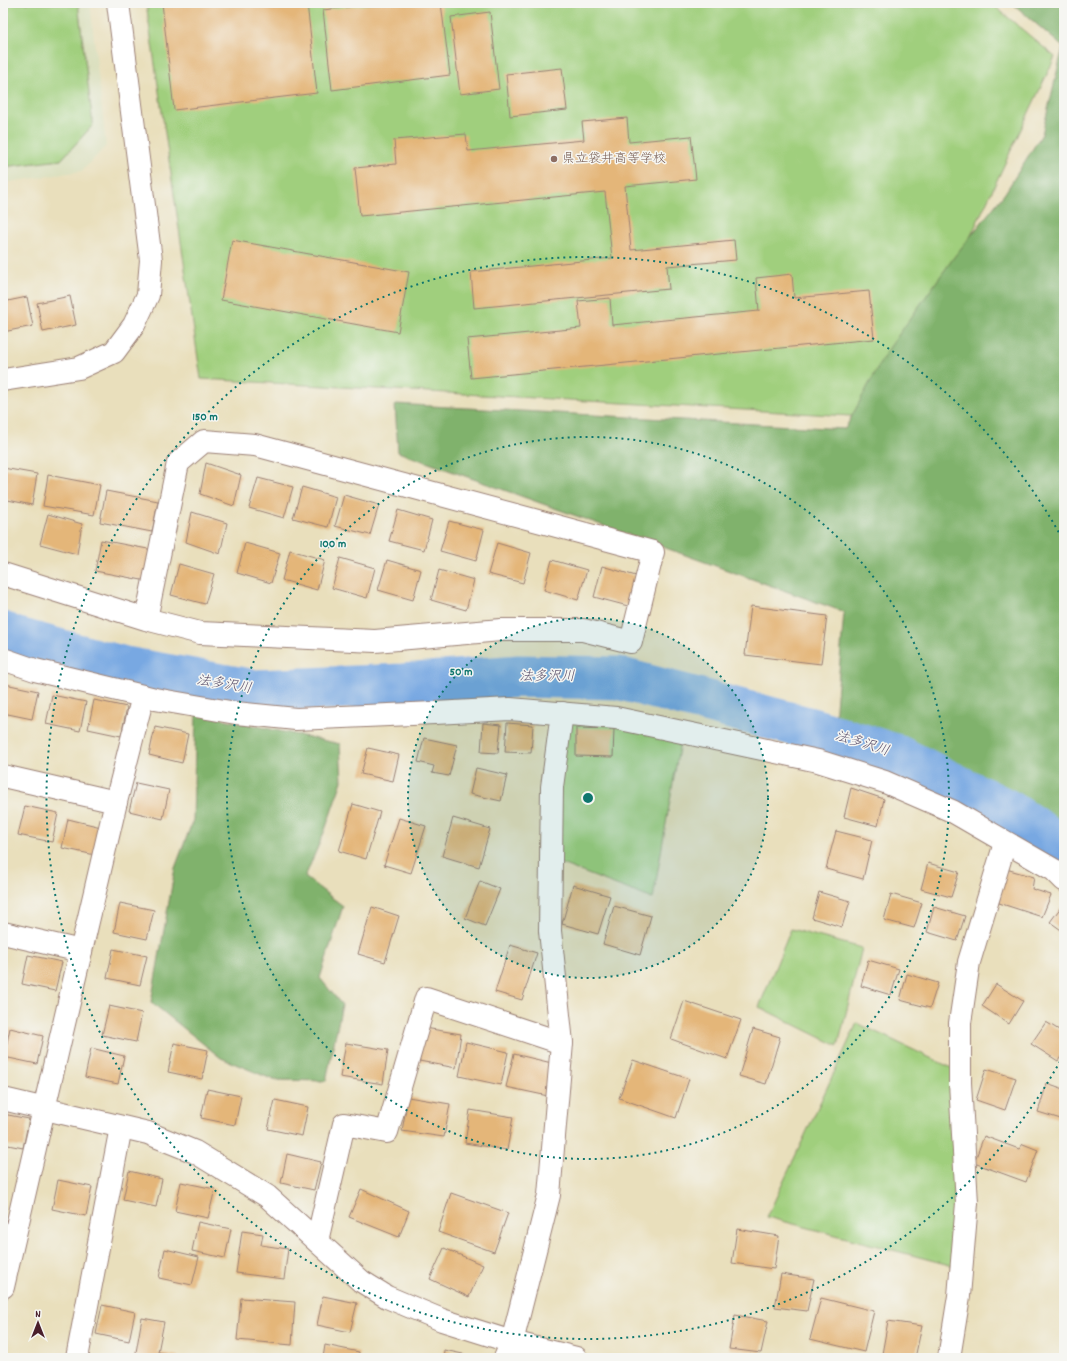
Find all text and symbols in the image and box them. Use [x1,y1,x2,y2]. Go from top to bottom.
place label: 県立袋井高等学校 [562,150,666,169]
marker: 県立袋井高等学校 [549,154,559,164]
text: 150 m [192,409,218,426]
text: 100 m [320,536,346,553]
text: 50 m [449,664,473,681]
water label: 法多沢川 [519,667,575,687]
water label: 法多沢川 [195,671,253,699]
water label: 法多沢川 [832,726,892,762]
centre of rings [581,791,595,805]
north arrow [18,1303,58,1343]
text: N [35,1307,41,1323]

